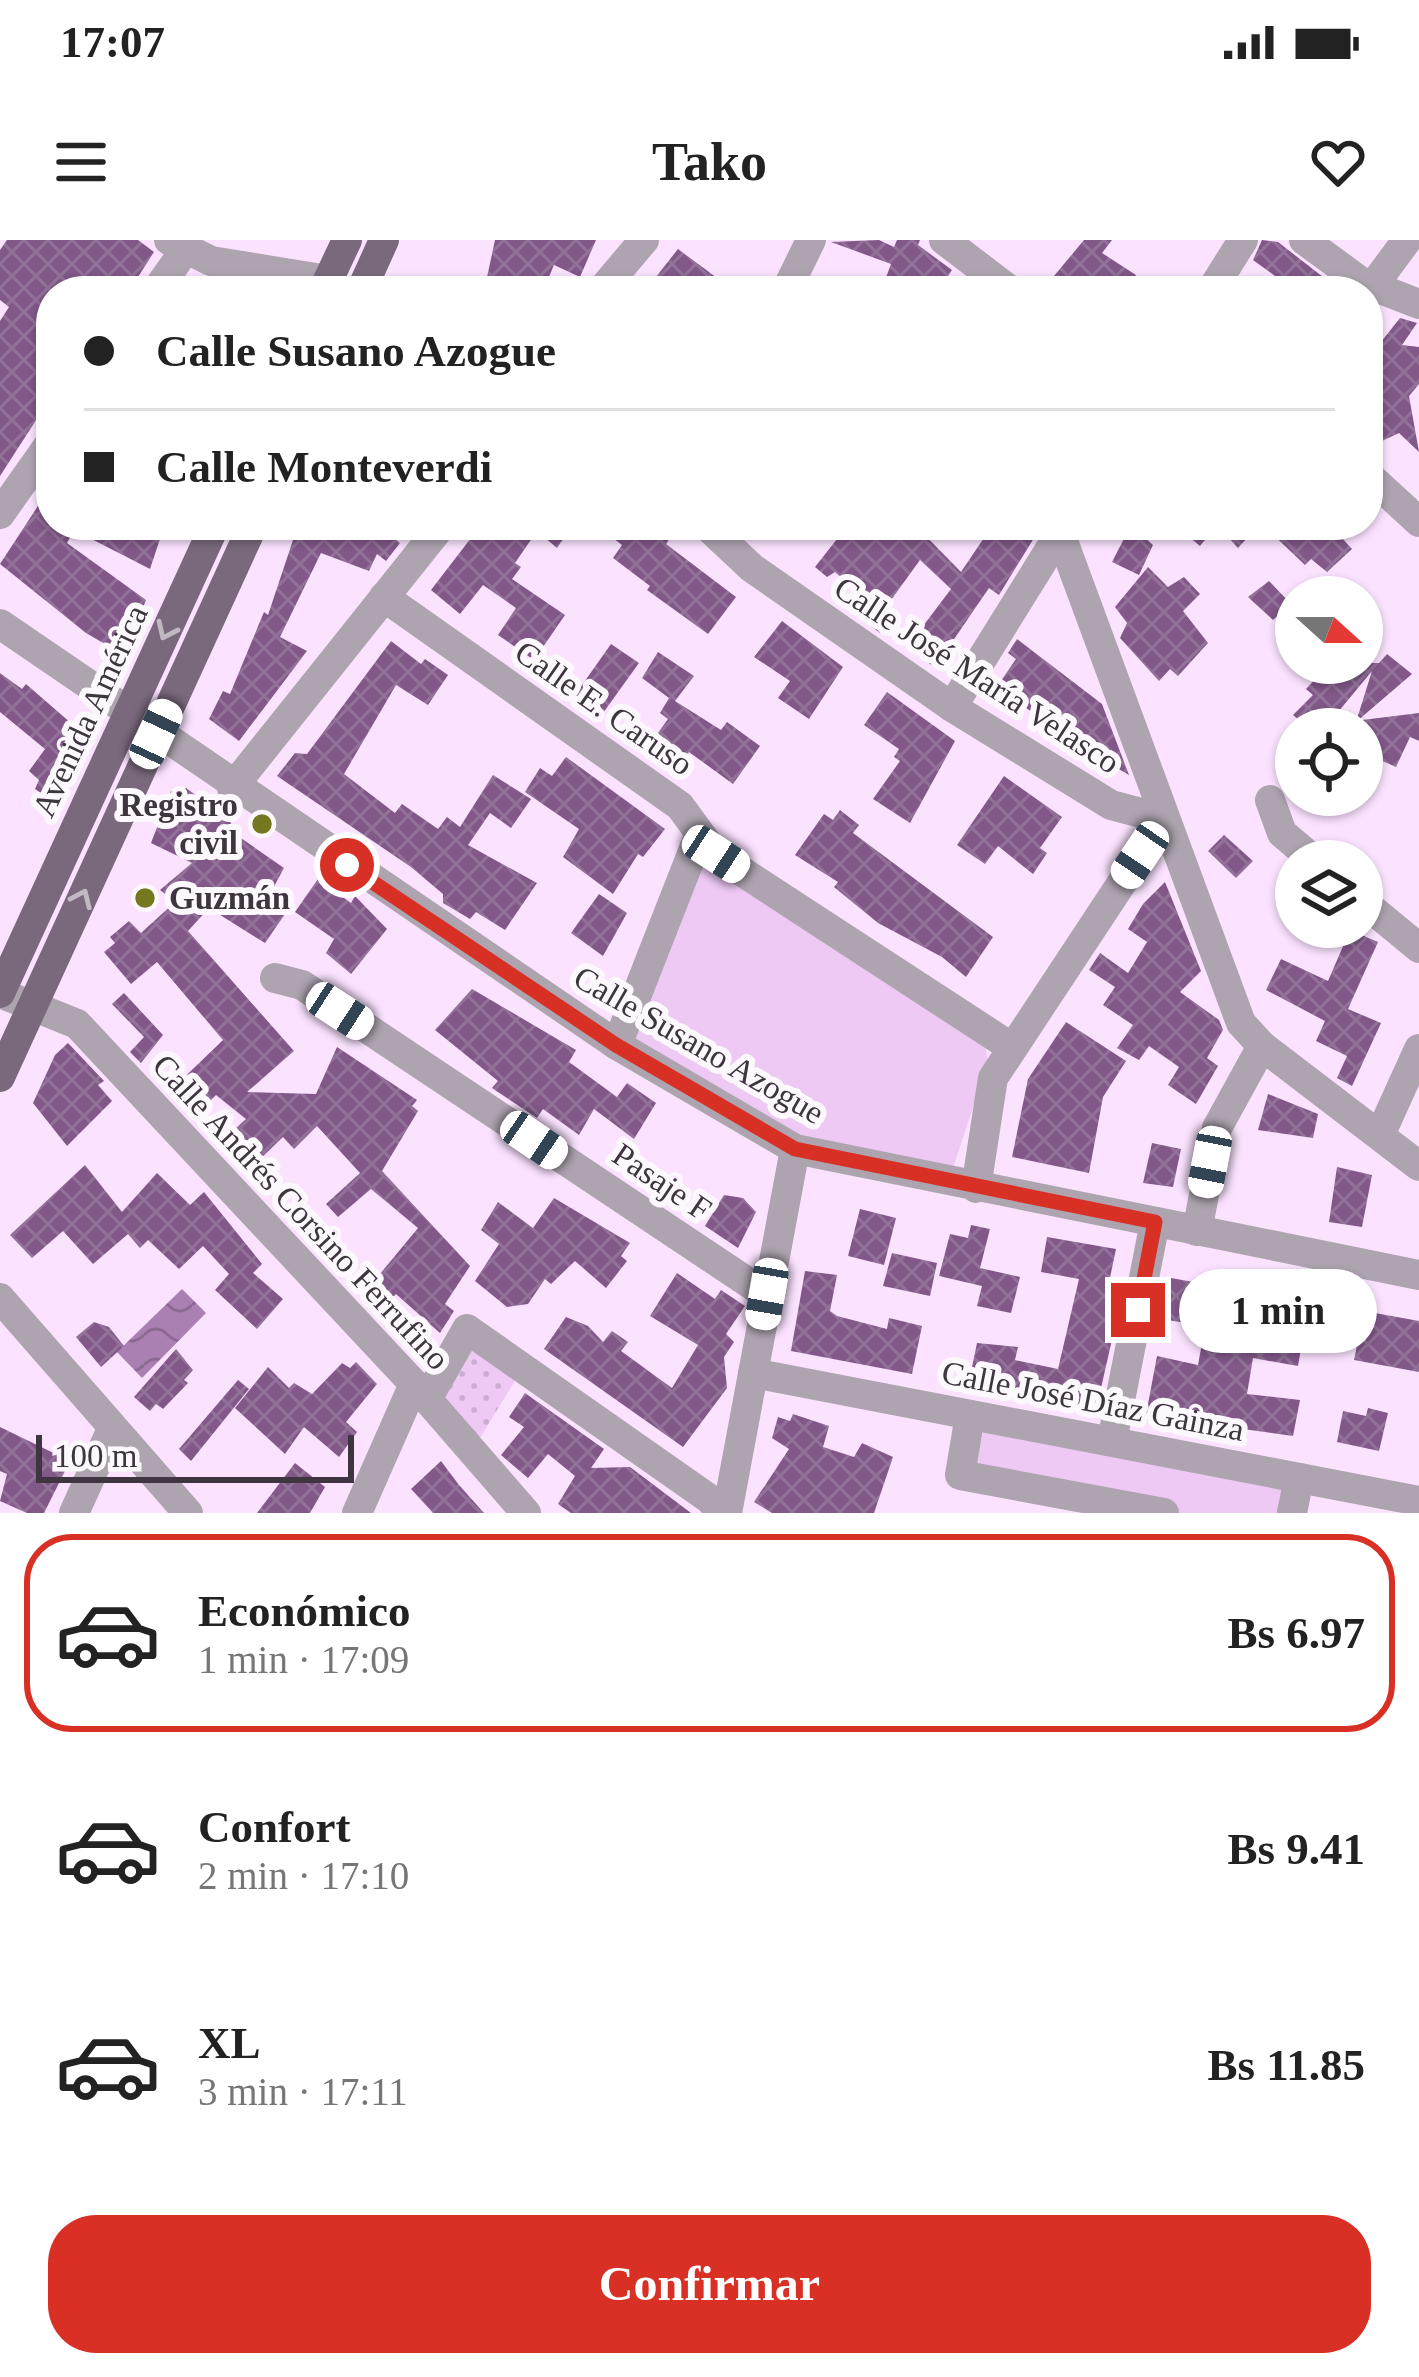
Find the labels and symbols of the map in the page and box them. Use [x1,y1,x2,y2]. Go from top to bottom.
street label: Calle José María Velasco [828,569,1126,781]
north arrow [1275,576,1383,684]
street label: Avenida América [25,599,155,823]
one-way arrow [157,619,180,640]
street label: Calle E. Caruso [508,634,700,782]
car [124,694,188,774]
place label: Registro civil [119,787,238,861]
marker: Registro civil [249,811,275,837]
car [1105,815,1175,895]
car [676,819,756,889]
route start [320,838,374,892]
place label: Guzmán [169,880,290,916]
marker: Guzmán [132,885,158,911]
one-way arrow [68,889,91,910]
street label: Calle Susano Azogue [568,959,830,1131]
car [300,976,380,1046]
street label: Calle Andrés Corsino Ferrufino [146,1047,456,1377]
car [494,1105,574,1175]
car [1185,1123,1235,1201]
street label: Pasaje F [606,1136,718,1228]
car [743,1255,791,1333]
callout: 1 min [1180,1268,1378,1352]
route end [1111,1283,1165,1337]
street label: Calle José Díaz Gainza [939,1354,1247,1448]
scale bar [36,1429,354,1482]

